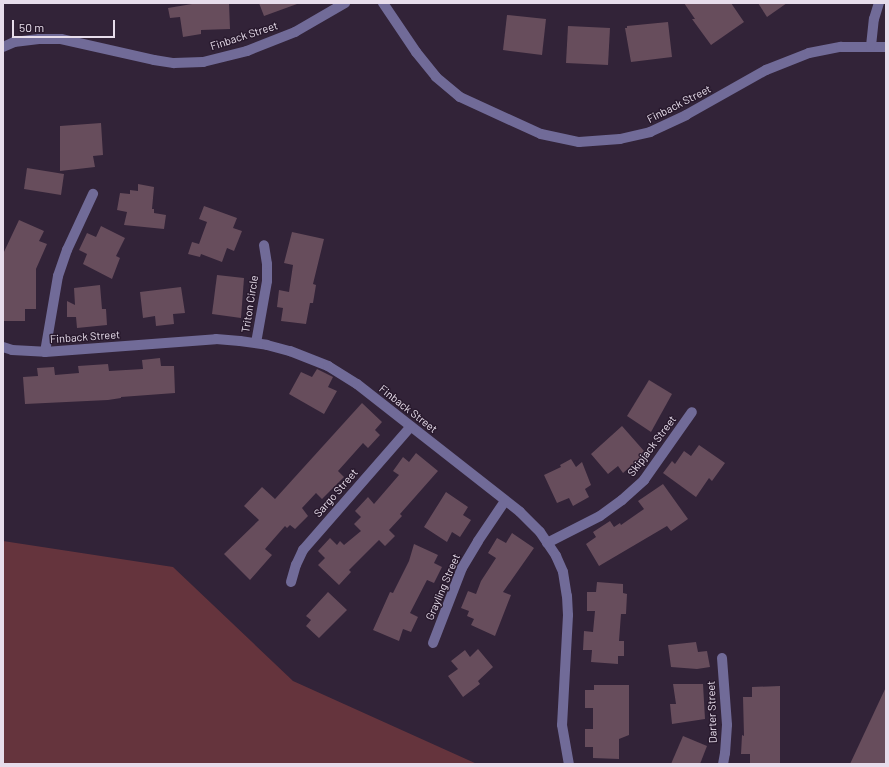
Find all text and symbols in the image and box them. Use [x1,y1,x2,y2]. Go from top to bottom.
scale bar [14,12,117,38]
street label: Finback Street [209,19,279,53]
text: 50 m [19,20,44,34]
street label: Finback Street [645,82,713,126]
street label: Triton Circle [239,274,261,334]
street label: Finback Street [50,328,120,346]
street label: Finback Street [376,382,440,436]
street label: Skipjack Street [625,413,679,479]
street label: Sargo Street [311,466,361,520]
street label: Grayling Street [423,552,463,622]
street label: Darter Street [704,681,720,743]

